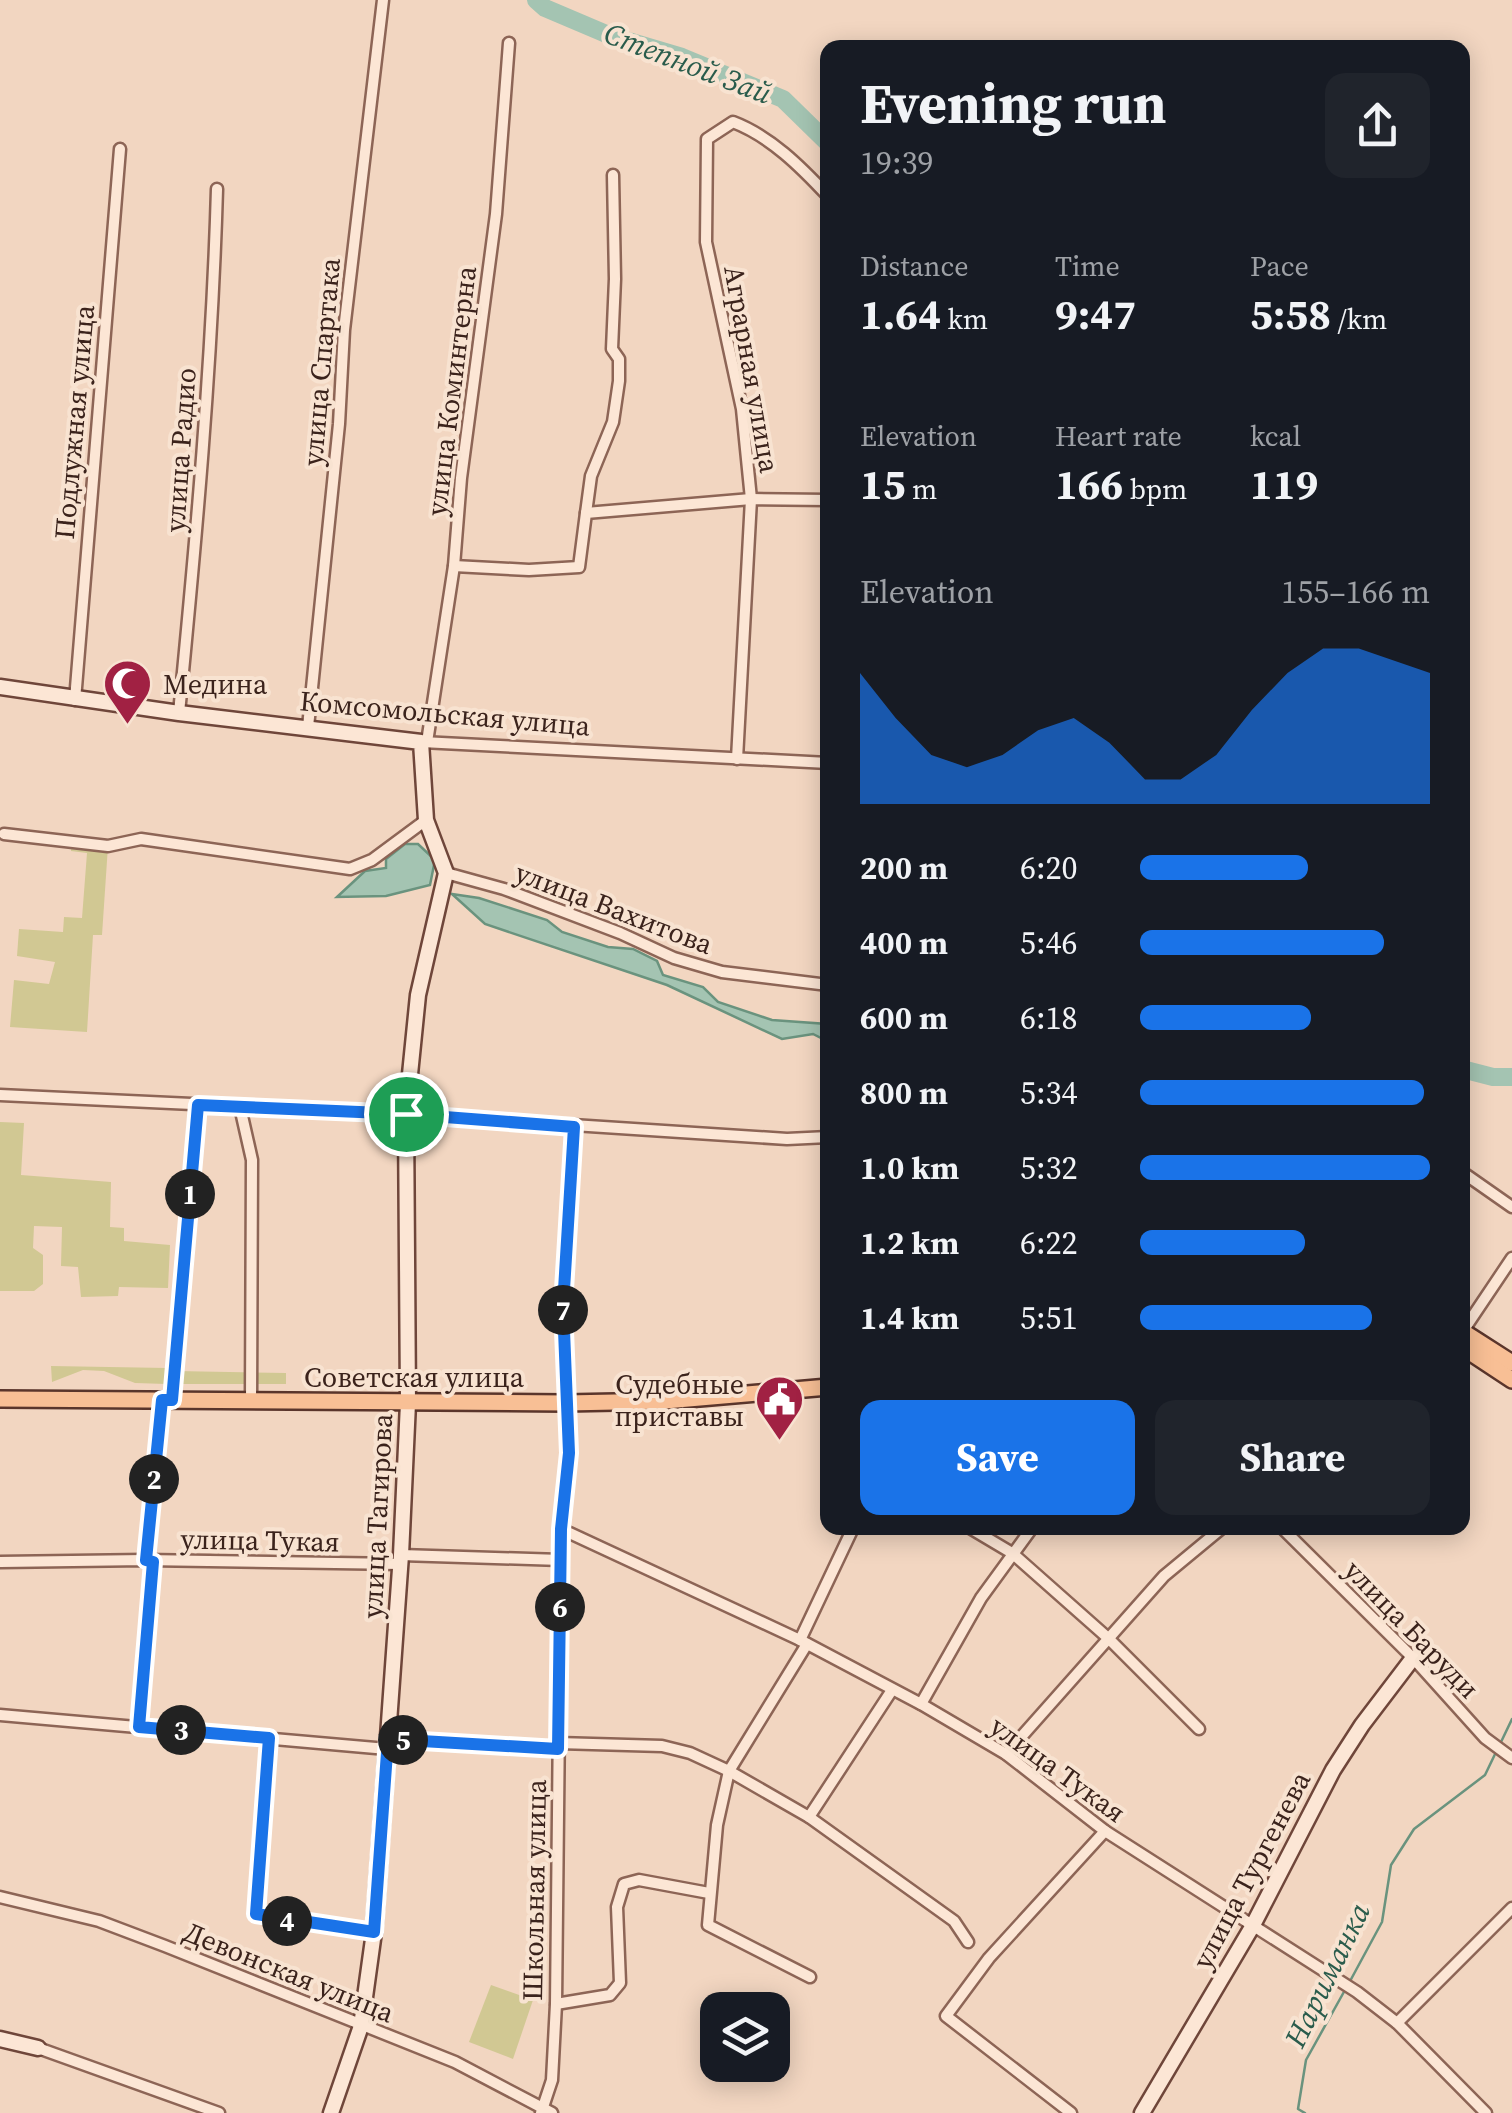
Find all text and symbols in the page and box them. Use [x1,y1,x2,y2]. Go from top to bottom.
water label: Степной Зай [598,12,778,114]
text: Evening run [860,66,1167,141]
button: share [1325,73,1430,178]
text: 19:39 [860,141,934,185]
text: Distance [860,247,969,285]
text: Time [1055,247,1120,285]
text: Pace [1250,247,1309,285]
street label: улица Спартака [293,256,349,468]
street label: Аграрная улица [715,262,789,476]
street label: улица Коминтерна [417,263,485,518]
text: 1.64 [860,285,941,343]
text: 9:47 [1055,285,1136,343]
text: 5:58 [1250,285,1331,343]
text: km [941,300,988,338]
text: /km [1331,300,1387,338]
street label: Подлужная улица [45,303,103,541]
street label: улица Радио [155,366,205,534]
text: Elevation [860,417,977,455]
text: Heart rate [1055,417,1182,455]
text: kcal [1250,417,1301,455]
text: 15 [860,455,906,513]
text: 166 [1055,455,1123,513]
text: 119 [1250,455,1318,513]
text: m [906,470,937,508]
text: bpm [1123,470,1187,508]
text: Elevation [860,570,994,614]
text: 155–166 m [1281,570,1430,614]
mosque icon: Медина [102,658,154,726]
place label: Медина [163,665,268,703]
street label: Комсомольская улица [298,681,592,745]
text: 200 m [860,846,948,890]
text: 6:20 [1020,846,1078,890]
street label: улица Вахитова [510,853,719,963]
text: 400 m [860,921,948,965]
text: 5:46 [1020,921,1078,965]
text: 600 m [860,996,948,1040]
text: 6:18 [1020,996,1078,1040]
text: 800 m [860,1071,948,1115]
text: 5:34 [1020,1071,1078,1115]
pin [364,1072,449,1157]
icon: arrive [379,1087,434,1142]
text: 1.0 km [860,1146,959,1190]
text: 5:32 [1020,1146,1078,1190]
pin: 1 [165,1169,215,1219]
text: 1 [182,1175,198,1213]
text: 1.2 km [860,1221,959,1265]
text: 6:22 [1020,1221,1078,1265]
pin: 7 [538,1285,588,1335]
text: 7 [555,1291,571,1329]
text: 1.4 km [860,1296,959,1340]
text: 5:51 [1020,1296,1078,1340]
street label: Советская улица [304,1358,525,1396]
place label: Судебные приставы [615,1365,744,1435]
public building icon: Судебные приставы [753,1374,805,1442]
button: Save [860,1400,1135,1515]
button: Share [1155,1400,1430,1515]
street label: улица Тагирова [353,1412,401,1620]
pin: 2 [129,1454,179,1504]
text: 2 [146,1460,162,1498]
street label: улица Тукая [180,1520,340,1560]
street label: улица Баруди [1336,1551,1488,1707]
pin: 6 [535,1582,585,1632]
text: 6 [552,1588,568,1626]
pin: 3 [156,1705,206,1755]
street label: улица Тукая [982,1707,1134,1831]
text: 3 [173,1711,189,1749]
pin: 5 [378,1715,428,1765]
text: 5 [395,1721,411,1759]
street label: улица Тургенева [1183,1764,1319,1975]
street label: Школьная улица [513,1778,555,2001]
pin: 4 [262,1896,312,1946]
water label: Нариманка [1274,1896,1380,2055]
text: 4 [279,1902,295,1940]
street label: Девонская улица [178,1912,401,2032]
map controls [700,1992,790,2082]
button: layers [700,1992,790,2082]

